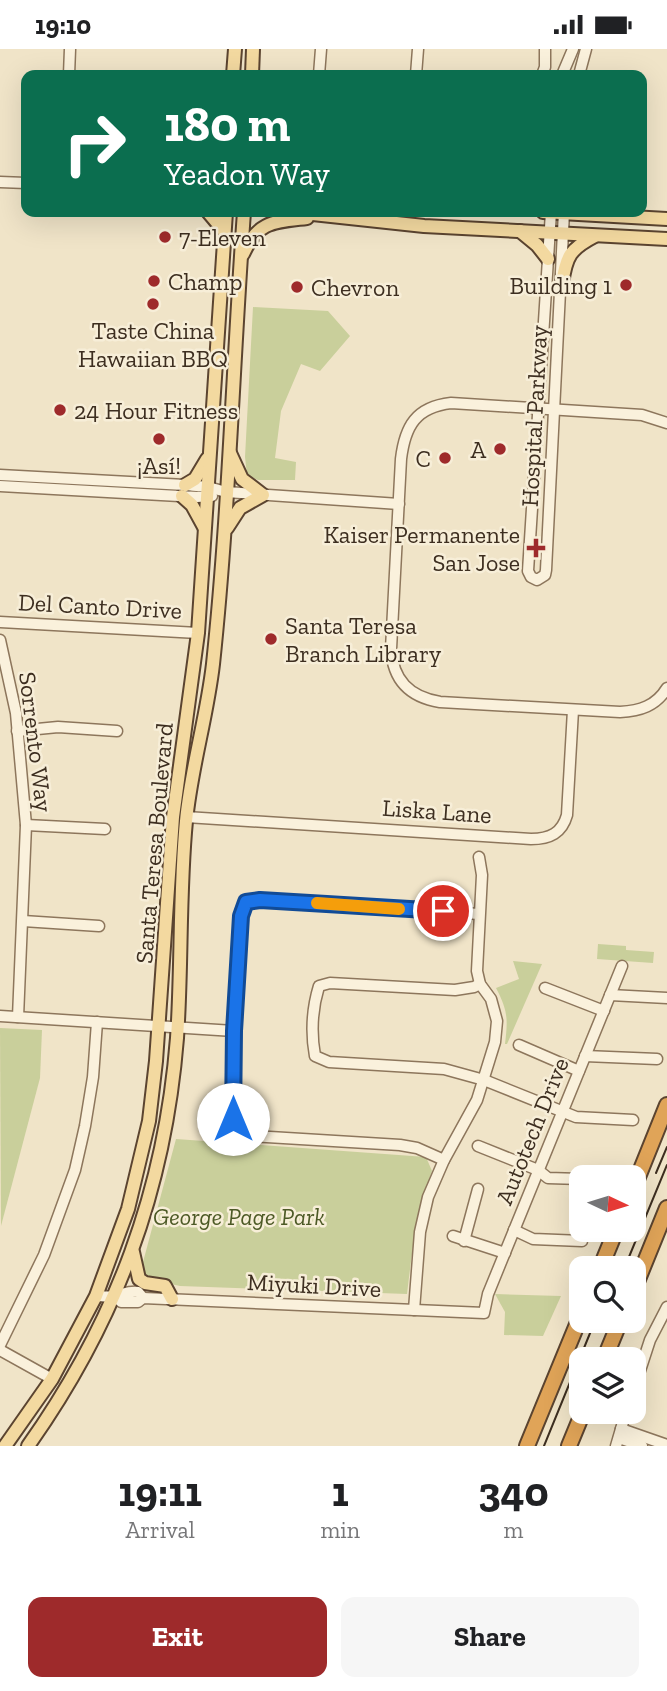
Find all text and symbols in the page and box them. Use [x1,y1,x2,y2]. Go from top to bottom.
text: 19:10 [35,9,91,41]
text: 180 m [164,95,291,154]
icon: right [49,98,140,189]
text: Yeadon Way [164,155,330,193]
place label: 7-Eleven [179,223,266,252]
marker: 7-Eleven [157,229,173,245]
place label: Champ [168,267,242,296]
place label: Building 1 [509,271,612,300]
marker: Champ [146,273,162,289]
place label: Chevron [311,273,399,302]
marker: Building 1 [618,277,634,293]
marker: Chevron [289,279,305,295]
marker: Taste China Hawaiian BBQ [145,296,161,312]
place label: Taste China Hawaiian BBQ [78,316,228,373]
street label: Hospital Parkway [515,324,553,508]
place label: 24 Hour Fitness [74,396,238,425]
marker: 24 Hour Fitness [52,402,68,418]
marker: ¡Así! [151,431,167,447]
place label: A [470,435,486,464]
marker: A [492,441,508,457]
place label: C [415,444,431,473]
marker: C [437,450,453,466]
place label: ¡Así! [137,451,181,480]
place label: Kaiser Permanente San Jose [323,520,520,577]
marker: Kaiser Permanente San Jose [526,538,546,558]
street label: Del Canto Drive [17,587,183,625]
place label: Santa Teresa Branch Library [285,611,442,668]
marker: Santa Teresa Branch Library [263,631,279,647]
street label: Sorrento Way [13,670,59,814]
street label: Santa Teresa Boulevard [129,721,179,965]
street label: Liska Lane [381,793,493,829]
pin [413,881,473,941]
icon: arrive [424,892,462,930]
street label: Autotech Drive [489,1053,575,1209]
position arrow [196,1082,270,1156]
north arrow [569,1165,646,1243]
map controls [569,1165,646,1424]
park label: George Page Park [153,1202,325,1231]
button: search [569,1256,646,1333]
street label: Miyuki Drive [246,1267,382,1303]
button: layers [569,1347,646,1424]
text: 19:11 [118,1466,202,1517]
text: 1 [332,1466,349,1517]
text: 340 [478,1466,549,1517]
text: Arrival [126,1516,195,1544]
text: min [320,1516,360,1544]
text: m [503,1516,523,1544]
button: Exit [28,1597,327,1677]
button: Share [341,1597,639,1677]

